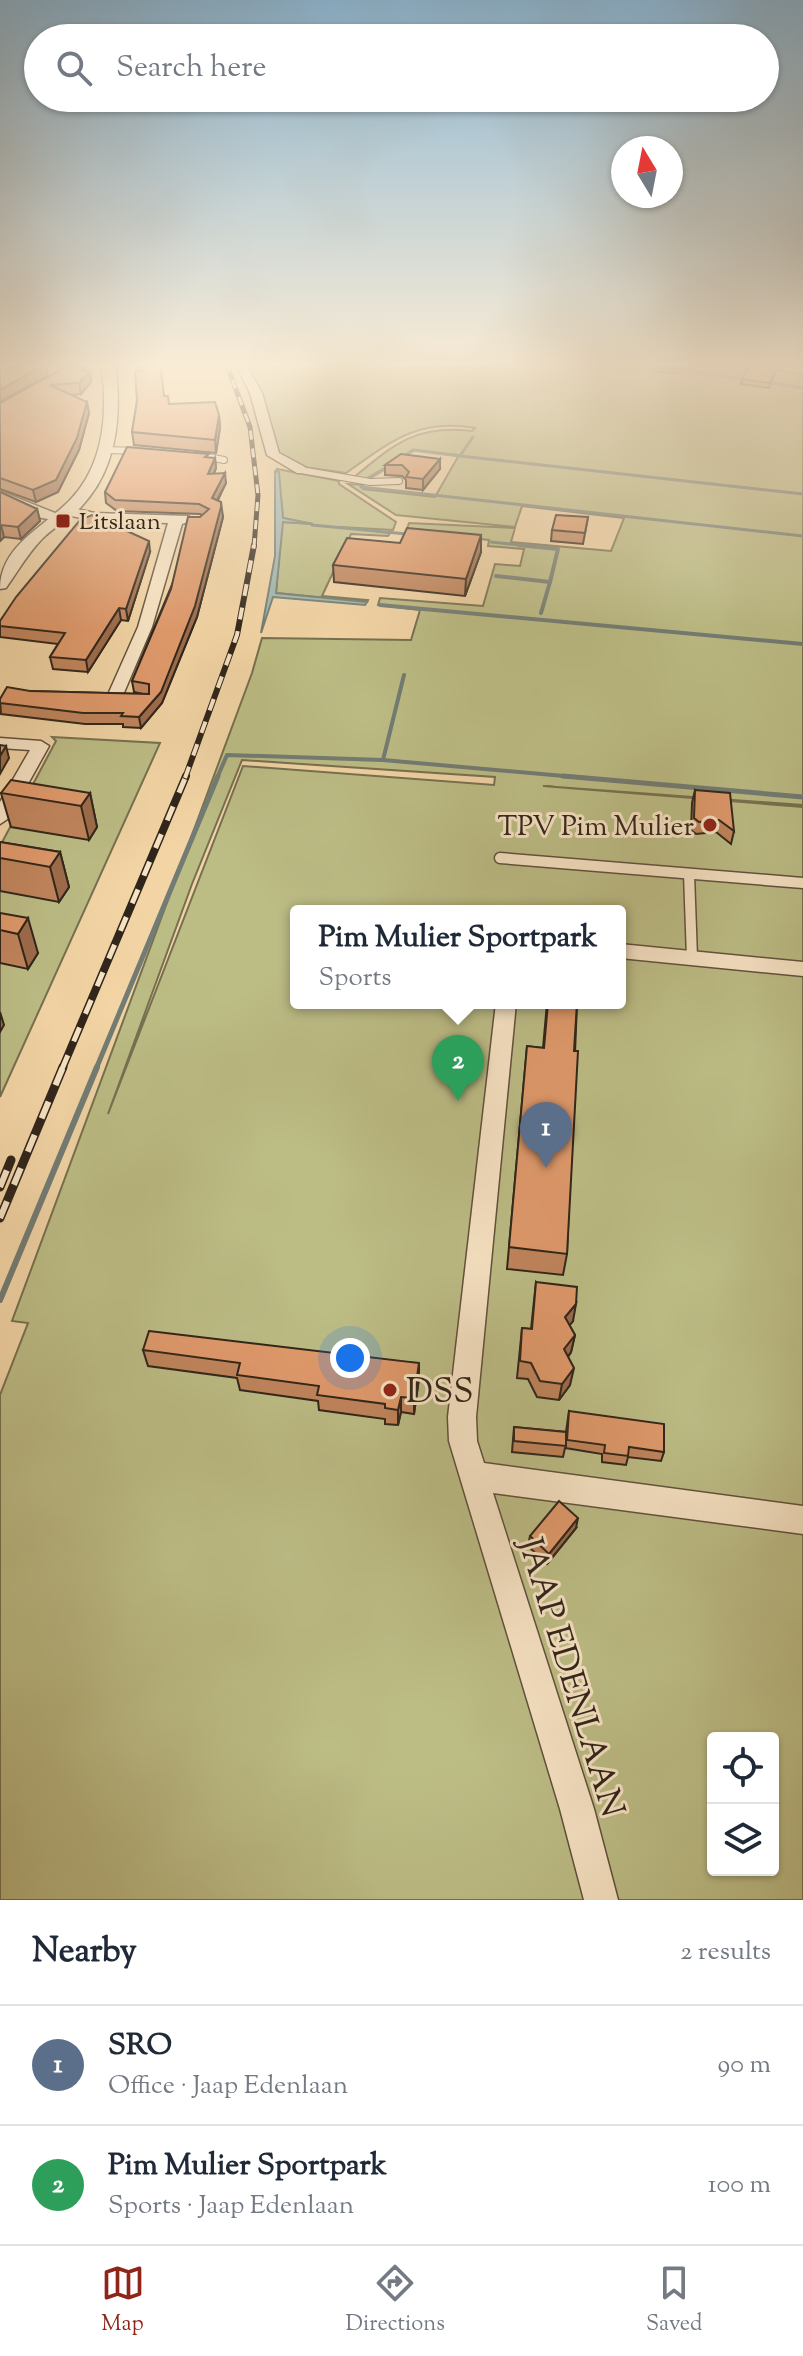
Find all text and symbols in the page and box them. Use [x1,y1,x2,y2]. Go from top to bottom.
search box [24,24,779,112]
icon: search [52,46,96,90]
text: Search here [116,47,266,90]
north arrow [611,136,683,208]
place label: Litslaan [79,506,161,540]
marker: Litslaan [54,512,72,530]
place label: TPV Pim Mulier [498,808,694,848]
marker: TPV Pim Mulier [701,816,719,834]
popup [290,905,626,1009]
text: Pim Mulier Sportpark [319,917,597,960]
text: Sports [319,960,392,997]
pin: 2 [432,1035,484,1101]
pin: 1 [520,1102,572,1168]
your location [330,1338,370,1378]
place label: DSS [406,1369,473,1418]
marker: DSS [381,1381,399,1399]
street label: JAAP EDENLAAN [503,1531,635,1824]
map controls [707,1732,779,1876]
button: locate [707,1732,779,1804]
button: layers [707,1804,779,1876]
text: Nearby [32,1928,137,1977]
text: 2 results [680,1934,771,1971]
text: SRO [108,2025,172,2068]
text: 1 [54,2047,62,2084]
text: 90 m [718,2047,771,2084]
text: Office · Jaap Edenlaan [108,2068,348,2105]
text: Pim Mulier Sportpark [108,2145,387,2188]
text: 2 [52,2167,64,2204]
text: 100 m [708,2167,771,2204]
text: Sports · Jaap Edenlaan [108,2188,354,2225]
tab: Map [101,2261,145,2341]
tab: Directions [346,2261,445,2341]
tab: Saved [646,2261,702,2341]

